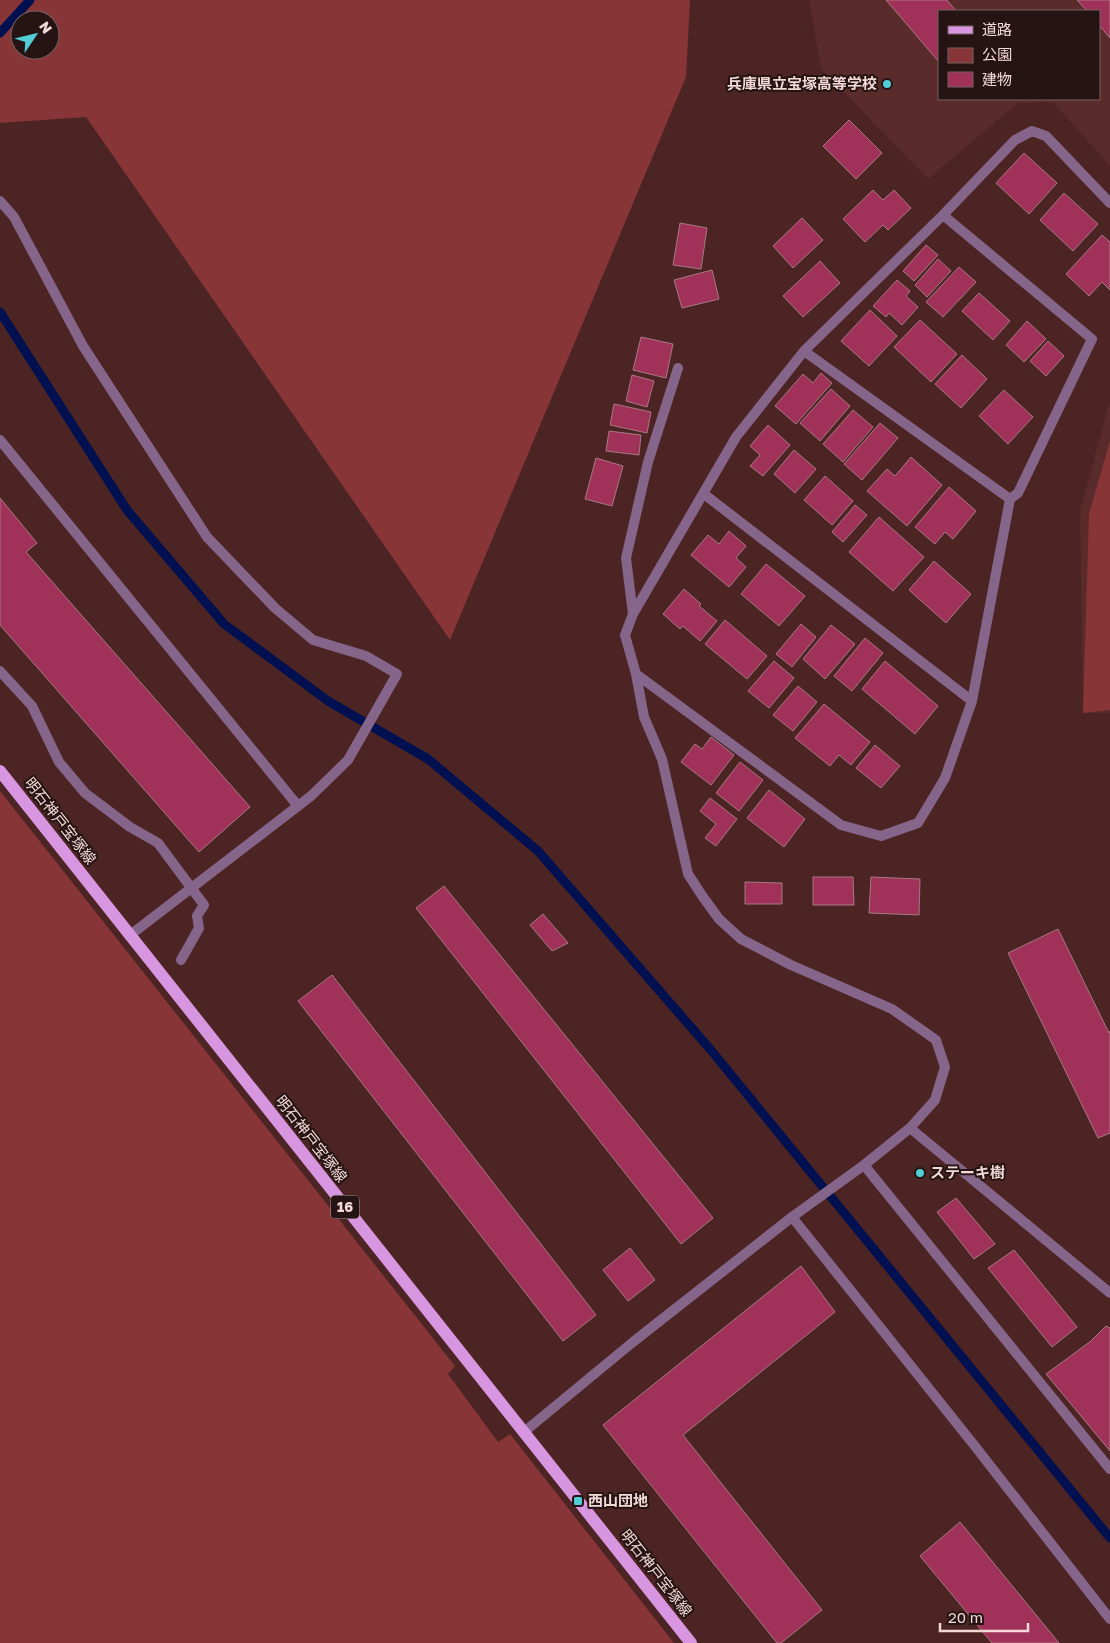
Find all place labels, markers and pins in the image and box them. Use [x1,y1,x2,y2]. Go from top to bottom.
place label: 兵庫県立宝塚高等学校 [727,74,877,92]
marker: 兵庫県立宝塚高等学校 [881,78,893,90]
place label: ステーキ樹 [930,1163,1005,1181]
marker: ステーキ樹 [914,1167,926,1179]
place label: 西山団地 [588,1491,648,1509]
marker: 西山団地 [572,1495,584,1507]

